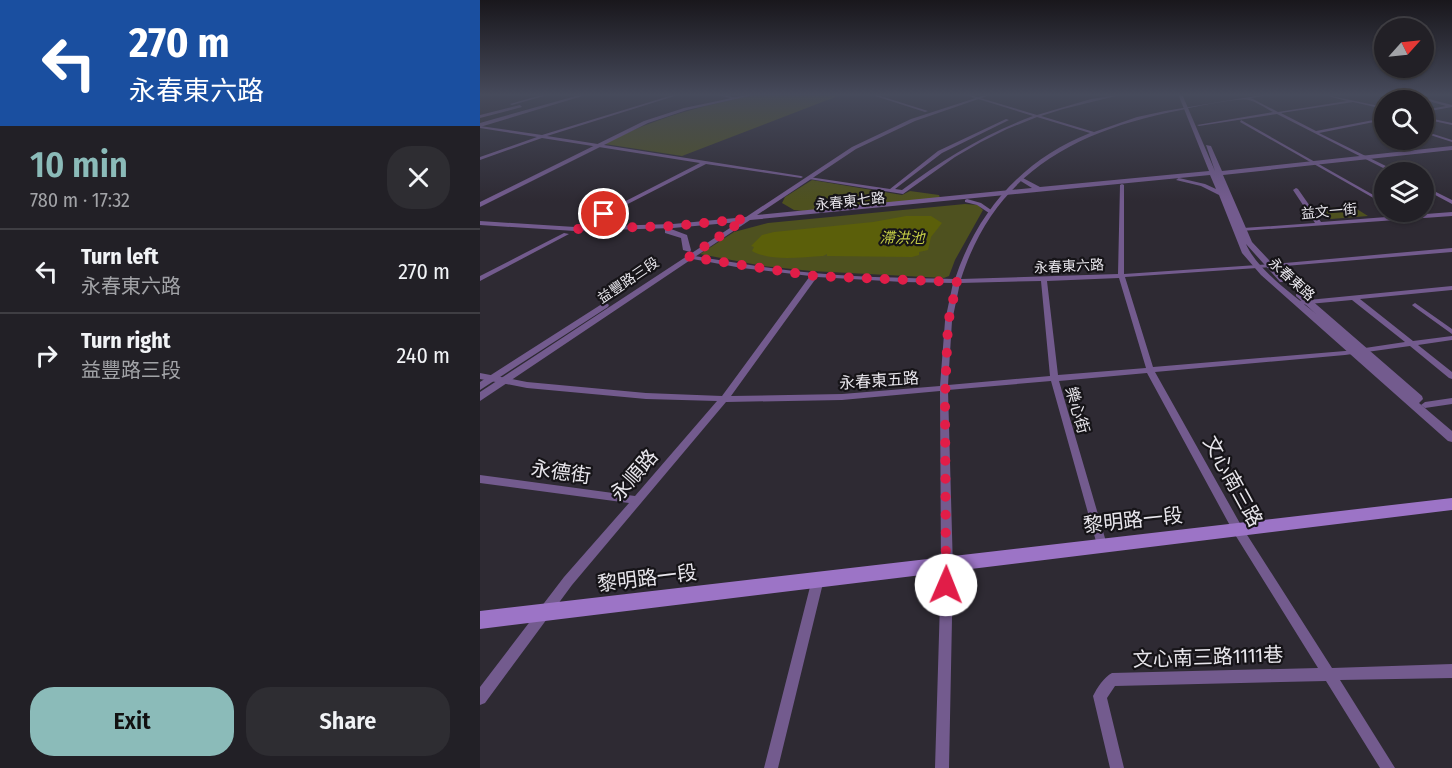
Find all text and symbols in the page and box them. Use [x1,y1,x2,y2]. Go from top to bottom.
text: 270 m [129,18,229,68]
north arrow [1374,18,1434,78]
map controls [1374,18,1434,222]
icon: left [30,24,108,102]
text: 永春東六路 [129,75,264,107]
button: search [1374,90,1434,150]
text: 10 min [30,143,128,187]
button: close [387,146,450,209]
button: layers [1374,162,1434,222]
text: 780 m · 17:32 [30,188,130,212]
pin [578,188,629,239]
street label: 永春東七路 [814,189,886,214]
icon: arrive [587,197,620,230]
street label: 益文一街 [1300,201,1358,222]
water label: 滯洪池 [879,229,926,247]
text: Turn left [81,243,159,270]
street label: 益豐路三段 [595,254,662,307]
street label: 永春東路 [1265,254,1318,304]
icon: left [30,255,63,288]
street label: 永春東六路 [1034,256,1104,277]
text: 270 m [398,258,450,285]
text: 永春東六路 [81,274,181,298]
text: Turn right [81,327,170,354]
icon: right [30,339,63,372]
text: 240 m [397,342,450,369]
text: 益豐路三段 [81,358,181,382]
street label: 永春東五路 [838,368,920,393]
street label: 樂心街 [1062,384,1093,436]
street label: 文心南三路 [1198,431,1268,531]
street label: 永順路 [605,444,663,506]
street label: 永德街 [530,456,592,488]
street label: 黎明路一段 [1082,503,1184,537]
position arrow [914,553,978,617]
street label: 黎明路一段 [596,560,698,596]
street label: 文心南三路1111巷 [1132,642,1284,672]
button: Exit [30,687,234,756]
button: Share [246,687,450,756]

